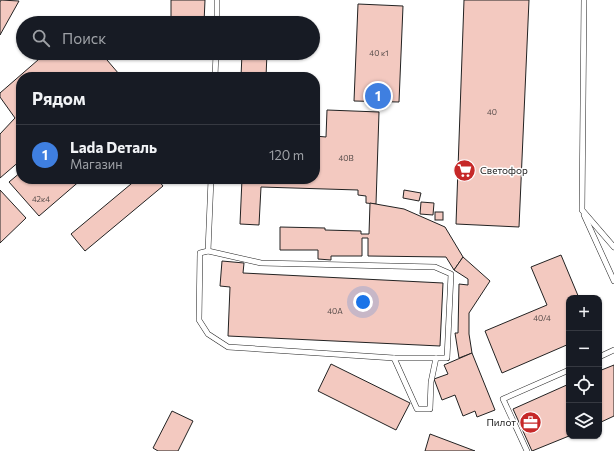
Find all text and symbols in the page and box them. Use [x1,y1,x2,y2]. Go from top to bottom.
search box [16,16,320,60]
icon: search [30,27,52,49]
text: Поиск [62,29,106,47]
house number: 40 к1 [369,48,389,58]
pin: 1 [365,81,391,111]
text: Рядом [32,88,86,109]
house number: 40 [487,107,497,117]
text: Lada Dеталь [70,138,157,156]
text: 1 [42,147,48,163]
text: 120 m [269,147,304,163]
house number: 40В [338,153,354,163]
text: Магазин [70,156,123,172]
supermarket icon: Светофор [451,157,477,183]
place label: Светофор [480,164,528,176]
house number: 42к4 [32,194,50,204]
your location [353,292,373,312]
map controls [566,295,602,439]
button: + [566,295,602,331]
house number: 40А [327,306,343,316]
house number: 40/4 [533,313,551,323]
button: − [566,331,602,367]
button: locate [566,367,602,403]
button: layers [566,403,602,439]
office icon: Пилот [518,409,544,435]
place label: Пилот [486,416,516,428]

